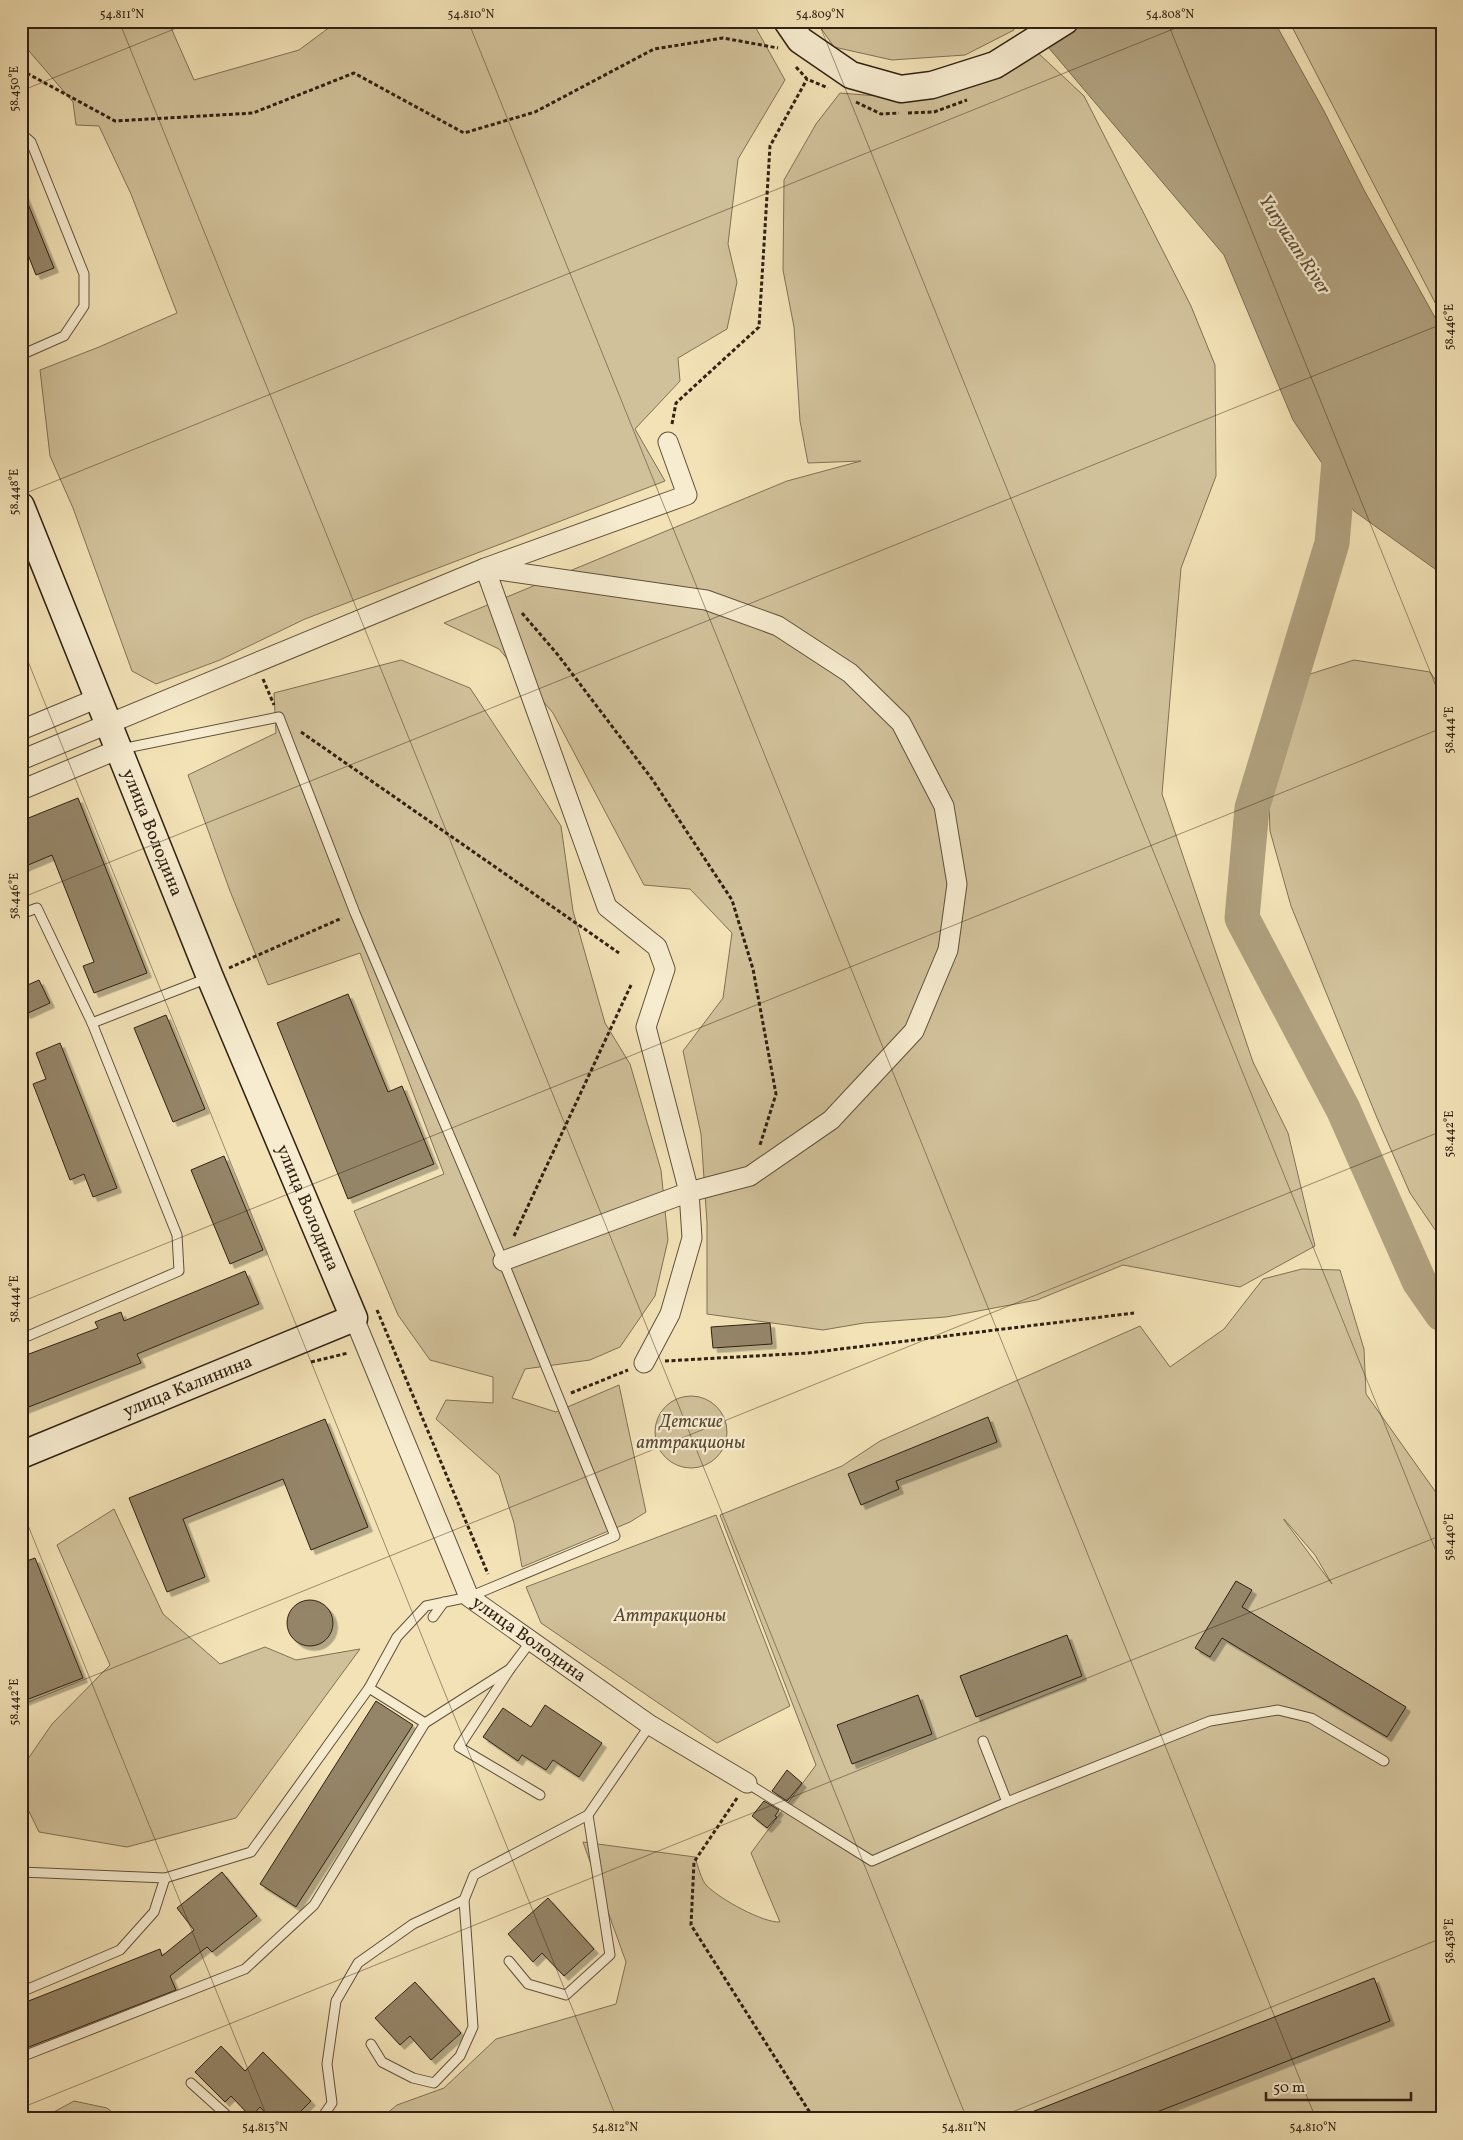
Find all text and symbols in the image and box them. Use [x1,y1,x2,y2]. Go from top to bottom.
text: 54.811°N [100,7,144,23]
text: 54.810°N [448,7,495,23]
text: 54.809°N [796,7,844,23]
text: 54.808°N [1146,7,1194,23]
text: 58.450°E [7,66,23,112]
water label: Yuryuzan River [1252,190,1337,301]
text: 58.446°E [1442,304,1458,350]
text: 58.448°E [7,469,23,515]
text: 58.444°E [1442,706,1458,754]
street label: улица Володина [115,765,189,900]
text: 58.446°E [7,873,23,919]
text: 58.442°E [1442,1111,1458,1157]
street label: улица Володина [270,1141,345,1275]
text: 58.444°E [7,1275,23,1323]
street label: улица Калинина [120,1350,256,1424]
park label: Детские аттракционы [636,1410,746,1456]
text: 58.440°E [1442,1513,1458,1561]
street label: улица Володина [466,1590,591,1688]
park label: Аттракционы [613,1604,726,1629]
text: 58.442°E [7,1679,23,1725]
text: 58.438°E [1442,1918,1458,1964]
scale bar [1266,2070,1410,2102]
text: 50 m [1273,2078,1305,2099]
text: 54.813°N [242,2120,288,2136]
text: 54.812°N [592,2120,638,2136]
text: 54.811°N [942,2120,986,2136]
text: 54.810°N [1290,2120,1337,2136]

